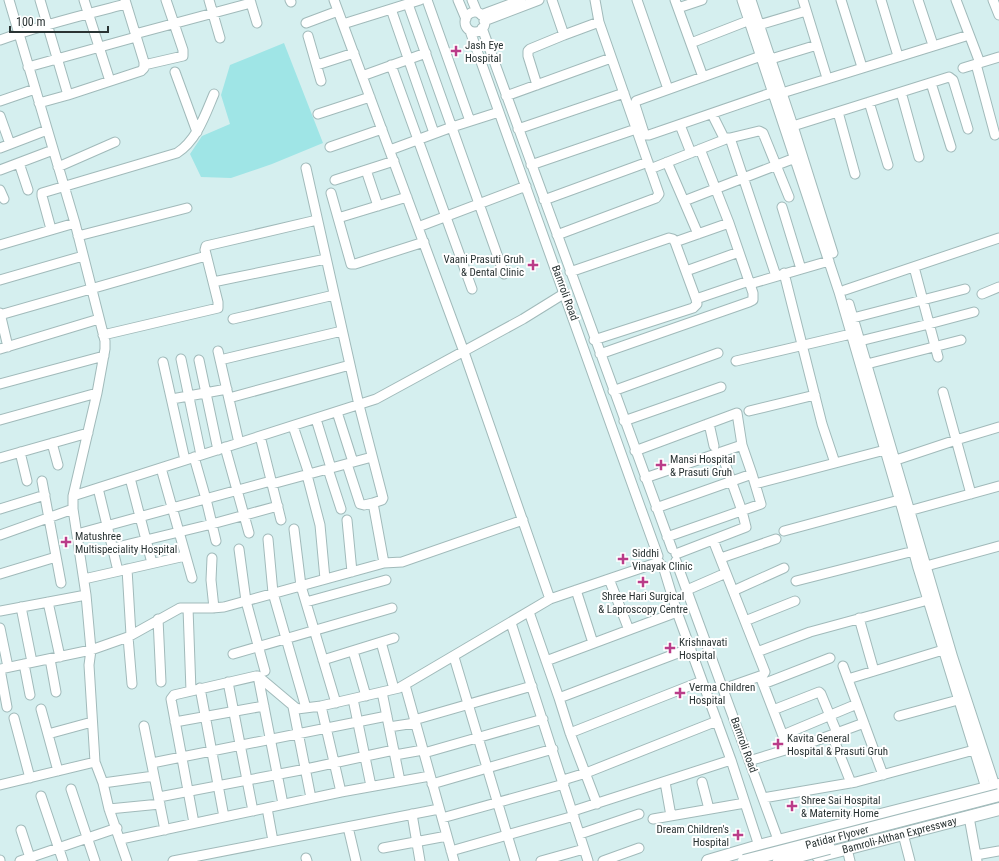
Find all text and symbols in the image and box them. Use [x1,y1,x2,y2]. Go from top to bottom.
scale bar [10,8,108,34]
text: 100 m [16,15,46,29]
place label: Jash Eye Hospital [465,39,503,65]
marker: Jash Eye Hospital [450,45,462,57]
place label: Vaani Prasuti Gruh & Dental Clinic [444,253,524,279]
marker: Vaani Prasuti Gruh & Dental Clinic [527,259,539,271]
street label: Bamroli Road [549,264,581,322]
place label: Mansi Hospital & Prasuti Gruh [670,453,735,479]
marker: Mansi Hospital & Prasuti Gruh [655,459,667,471]
place label: Matushree Multispeciality Hospital [75,530,177,556]
marker: Matushree Multispeciality Hospital [60,536,72,548]
place label: Siddhi Vinayak Clinic [632,547,693,573]
marker: Siddhi Vinayak Clinic [617,553,629,565]
marker: Shree Hari Surgical & Laproscopy Centre [637,576,649,588]
place label: Shree Hari Surgical & Laproscopy Centre [598,590,688,616]
place label: Krishnavati Hospital [679,636,727,662]
marker: Krishnavati Hospital [664,642,676,654]
place label: Verma Children Hospital [689,681,755,707]
marker: Verma Children Hospital [674,687,686,699]
street label: Bamroli Road [728,716,760,774]
place label: Kavita General Hospital & Prasuti Gruh [787,732,888,758]
marker: Kavita General Hospital & Prasuti Gruh [772,738,784,750]
place label: Shree Sai Hospital & Maternity Home [801,794,880,820]
marker: Shree Sai Hospital & Maternity Home [786,800,798,812]
street label: Bamroli-Althan Expressway [841,814,958,856]
street label: Patidar Flyover [804,822,871,851]
place label: Dream Children's Hospital [657,823,729,849]
marker: Dream Children's Hospital [732,829,744,841]

